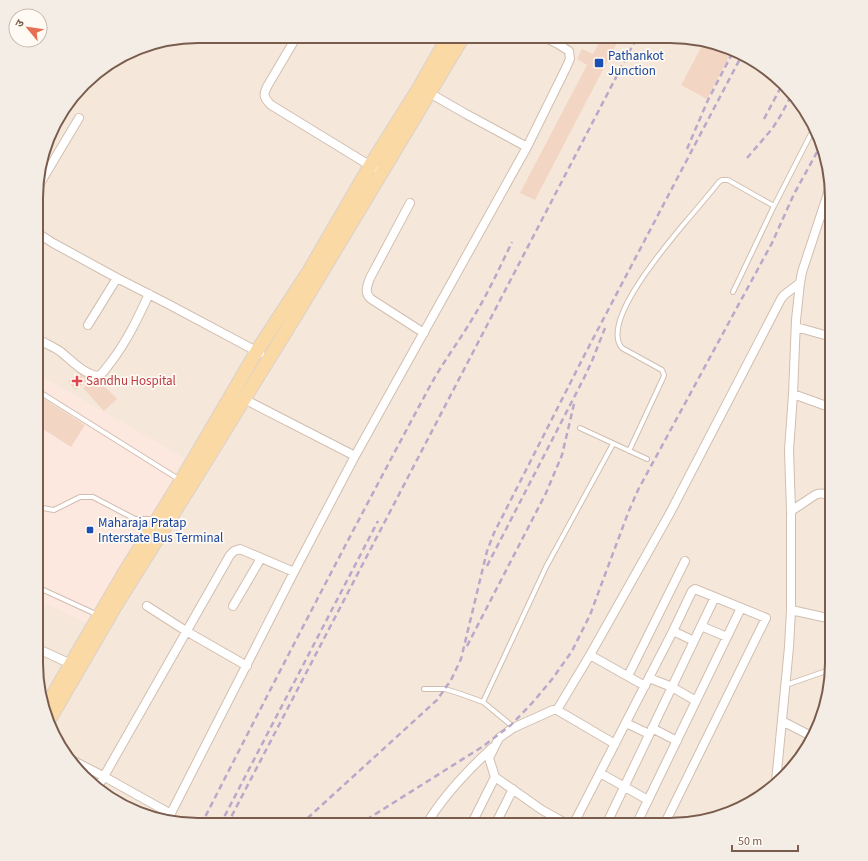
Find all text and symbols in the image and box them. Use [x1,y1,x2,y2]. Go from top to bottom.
north arrow [8,8,48,48]
text: उ [12,16,28,30]
place label: Pathankot Junction [608,47,664,80]
marker: Pathankot Junction [593,57,605,69]
place label: Sandhu Hospital [86,372,176,390]
marker: Sandhu Hospital [71,375,83,387]
place label: Maharaja Pratap Interstate Bus Terminal [98,514,223,547]
marker: Maharaja Pratap Interstate Bus Terminal [85,525,95,535]
scale bar [732,827,798,853]
text: 50 m [738,833,762,850]

